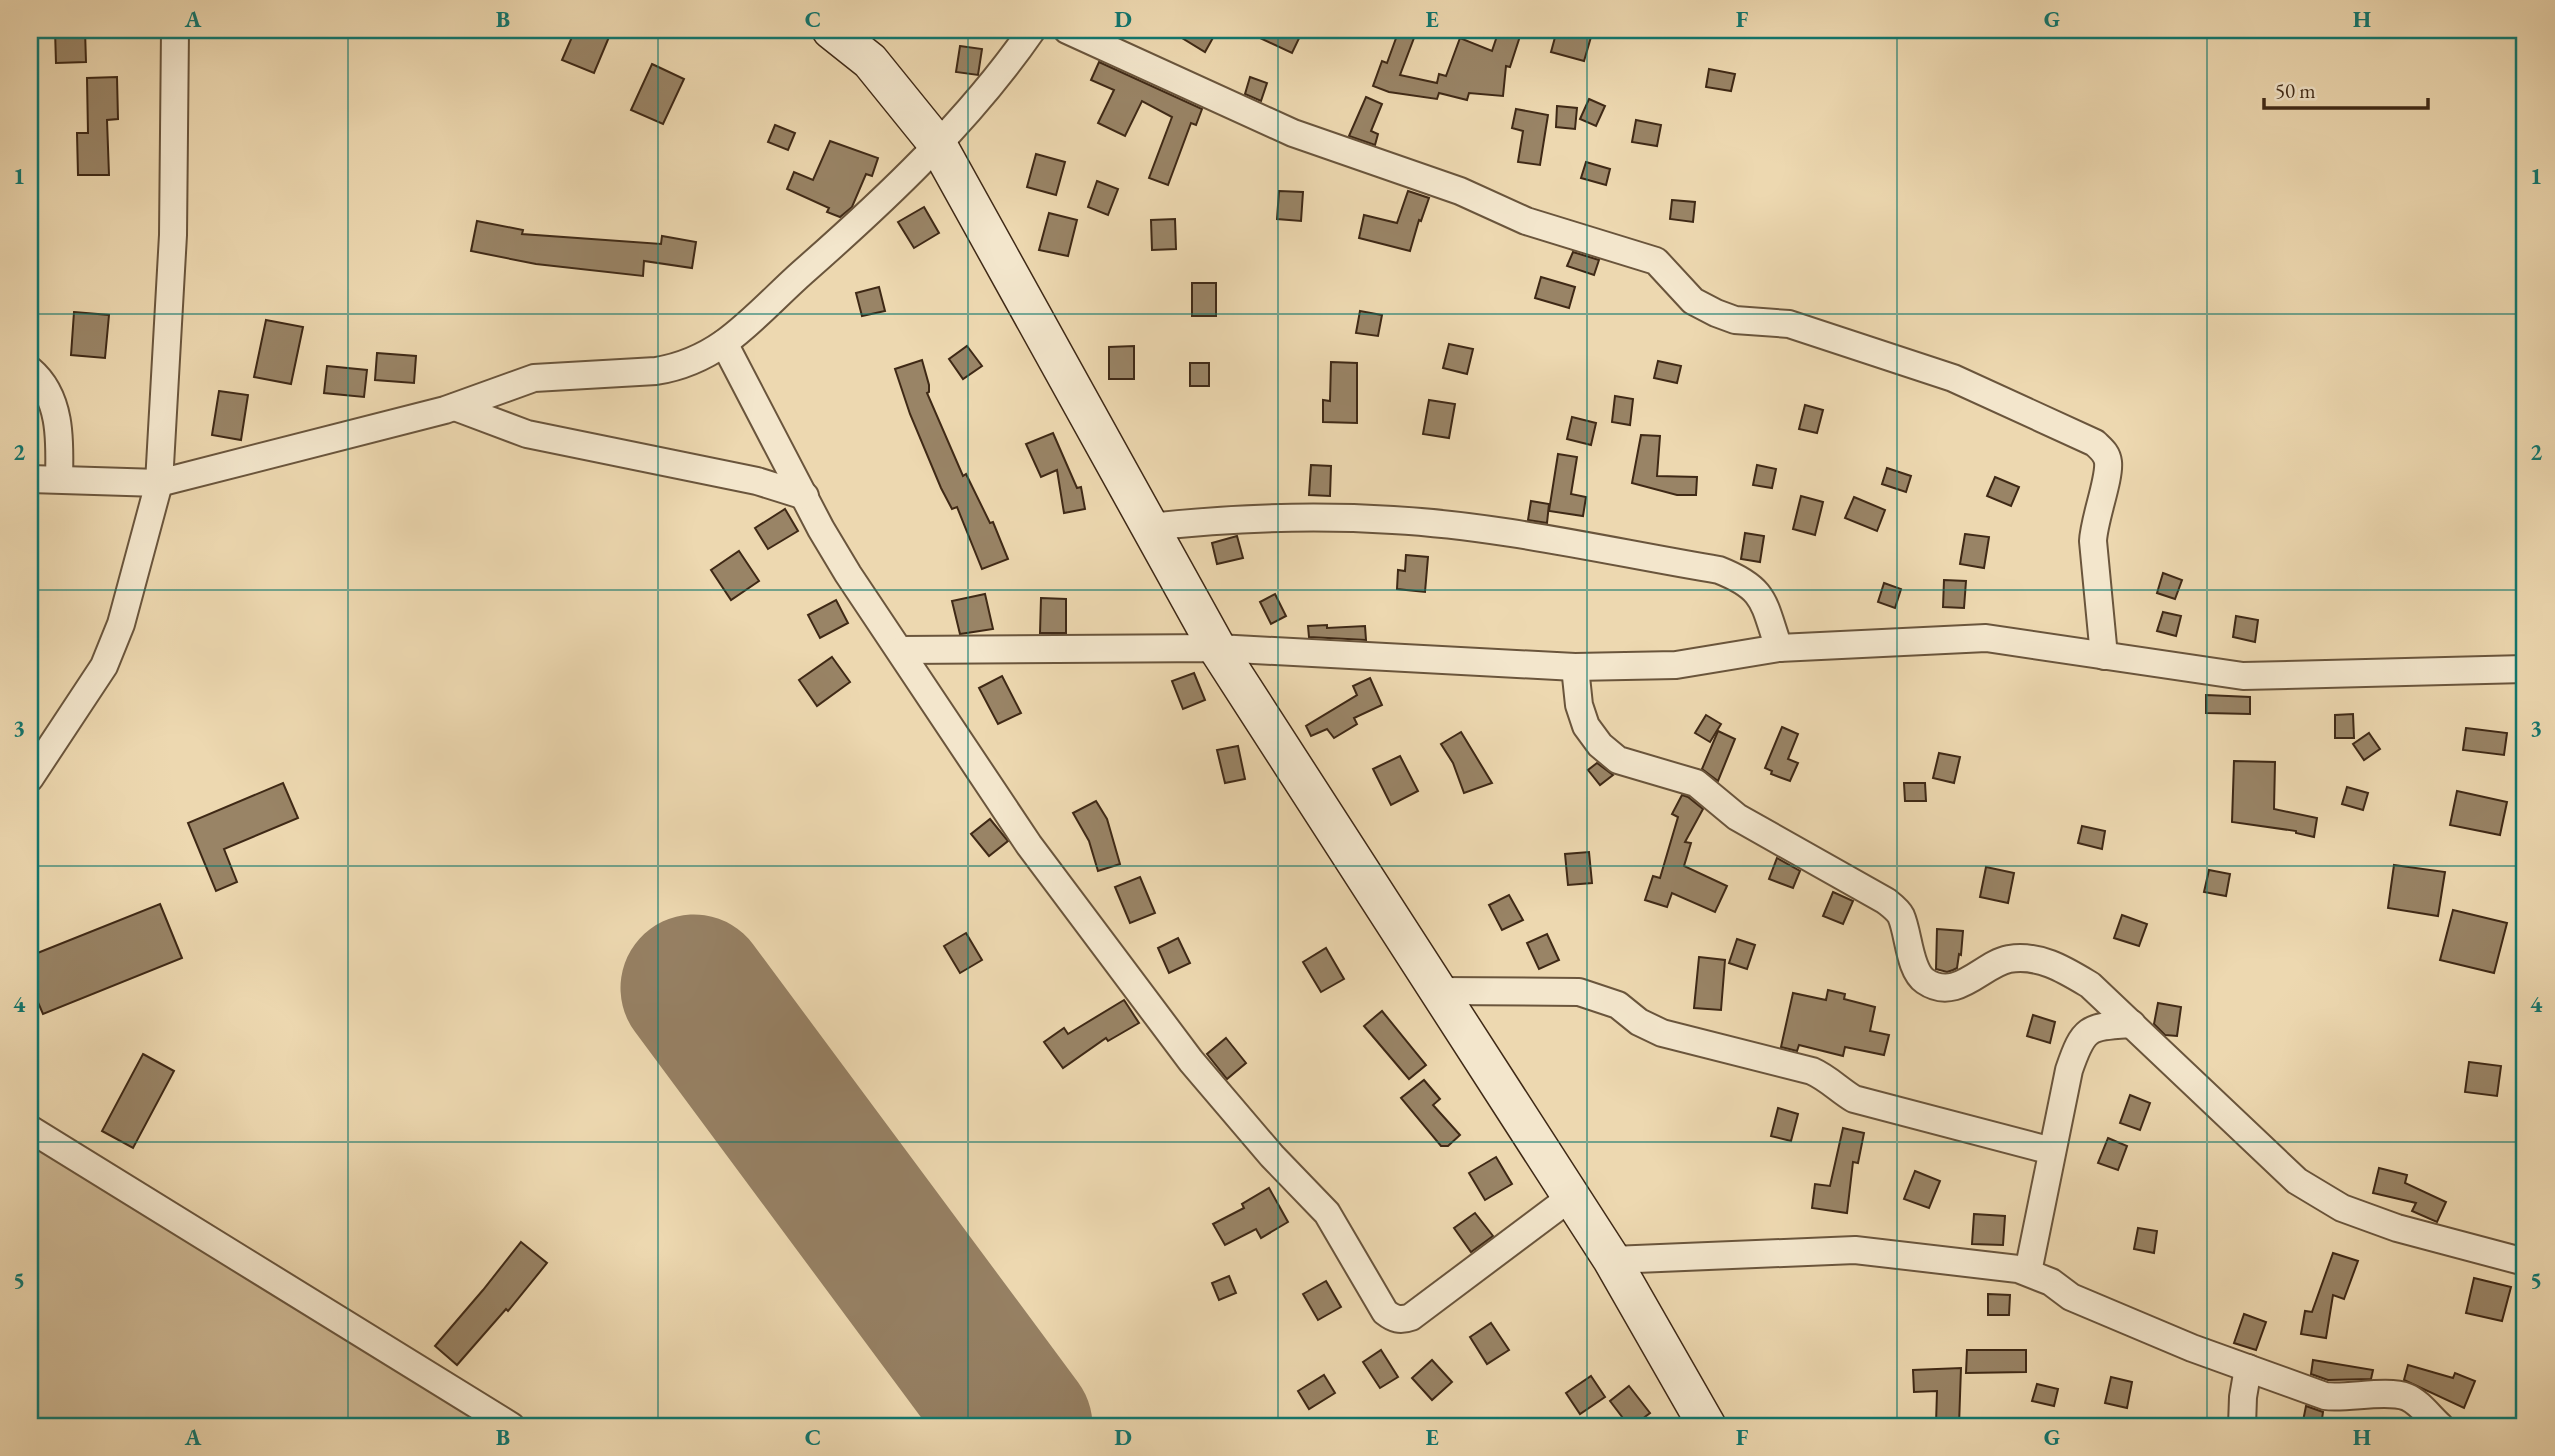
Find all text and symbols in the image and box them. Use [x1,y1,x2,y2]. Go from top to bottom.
text: A [184,4,202,34]
text: B [496,4,510,34]
text: C [805,4,821,34]
text: D [1114,4,1132,34]
text: E [1425,4,1439,34]
text: F [1736,4,1749,34]
text: G [2044,4,2060,34]
text: H [2353,4,2371,34]
scale bar [2264,66,2429,110]
text: 50 m [2275,77,2316,104]
text: 1 [13,161,25,191]
text: 1 [2530,161,2542,191]
text: 2 [13,437,25,467]
text: 2 [2530,437,2542,467]
text: 3 [13,713,25,743]
text: 3 [2530,713,2542,743]
text: 4 [13,989,26,1019]
text: 4 [2530,989,2543,1019]
text: 5 [13,1265,25,1295]
text: 5 [2530,1265,2542,1295]
text: A [184,1422,202,1452]
text: B [496,1422,510,1452]
text: C [805,1422,821,1452]
text: D [1114,1422,1132,1452]
text: E [1425,1422,1439,1452]
text: F [1736,1422,1749,1452]
text: G [2044,1422,2060,1452]
text: H [2353,1422,2371,1452]

